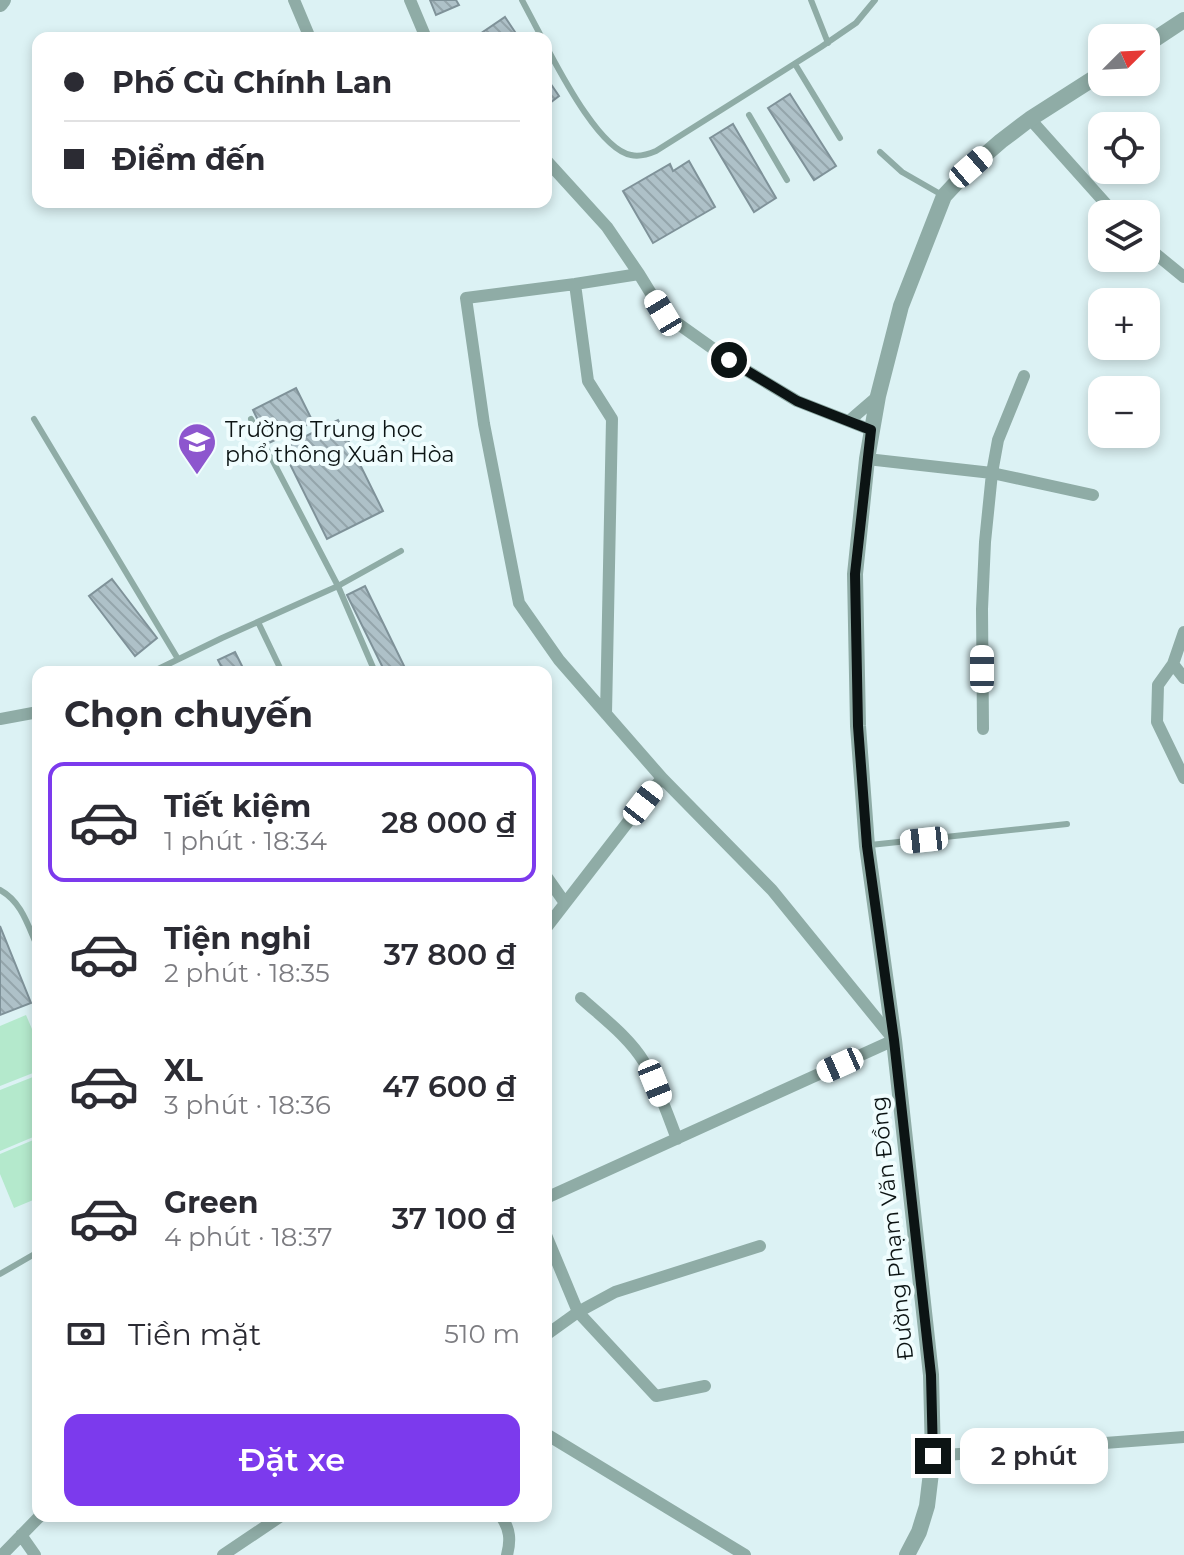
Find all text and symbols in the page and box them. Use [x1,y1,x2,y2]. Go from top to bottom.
north arrow [1088,24,1160,96]
map controls [1088,24,1160,448]
text: Phố Cù Chính Lan [112,64,392,101]
button: locate [1088,112,1160,184]
text: Điểm đến [112,141,266,178]
car [945,142,997,192]
button: layers [1088,200,1160,272]
car [640,286,686,340]
button: + [1088,288,1160,360]
route start [711,342,747,378]
button: − [1088,376,1160,448]
place label: Trường Trung học phổ thông Xuân Hòa [225,416,455,468]
school or university icon: Trường Trung học phổ thông Xuân Hòa [176,421,218,476]
car [970,645,994,693]
text: Chọn chuyến [64,692,313,736]
car [619,777,667,829]
icon: car [68,786,140,858]
text: Tiết kiệm [164,788,311,825]
text: 28 000 ₫ [381,804,516,841]
text: 1 phút · 18:34 [164,825,327,857]
car [899,826,949,854]
icon: car [68,918,140,990]
text: Tiện nghi [164,920,311,957]
text: 37 800 ₫ [383,936,516,973]
text: 2 phút · 18:35 [164,957,330,989]
car [813,1044,867,1086]
icon: car [68,1050,140,1122]
text: XL [164,1052,203,1089]
car [635,1056,675,1110]
text: 47 600 ₫ [382,1068,516,1105]
text: 3 phút · 18:36 [164,1089,331,1121]
street label: Đường Phạm Văn Đồng [865,1095,919,1361]
icon: car [68,1182,140,1254]
text: Green [164,1184,258,1221]
text: 37 100 ₫ [392,1200,516,1237]
text: 4 phút · 18:37 [164,1221,333,1253]
icon: cash [64,1312,108,1356]
text: Tiền mặt [128,1316,261,1353]
text: 510 m [444,1318,520,1350]
button: Đặt xe [64,1414,520,1506]
callout: 2 phút [961,1428,1109,1484]
route end [915,1438,951,1474]
text: 2 phút [991,1440,1077,1472]

